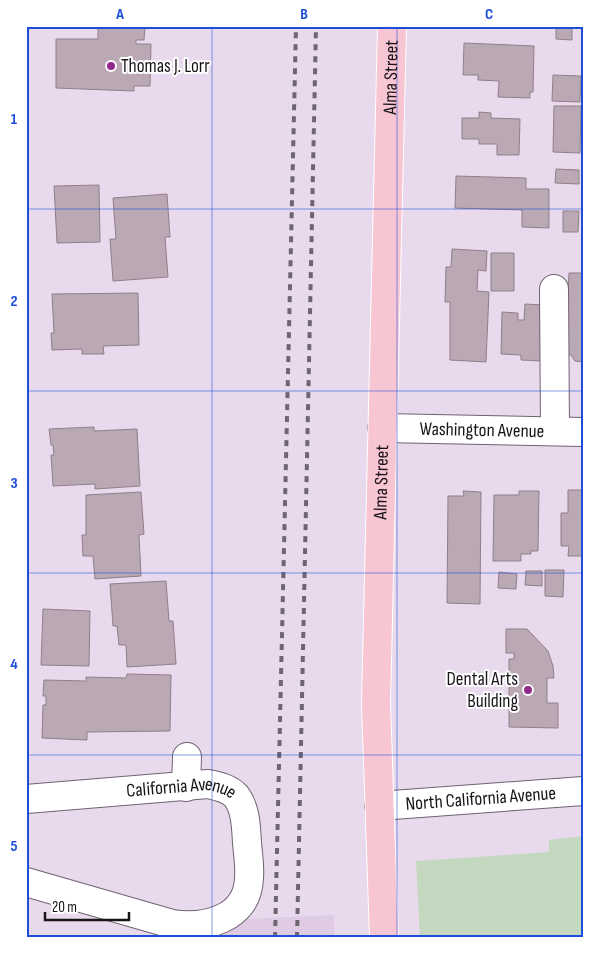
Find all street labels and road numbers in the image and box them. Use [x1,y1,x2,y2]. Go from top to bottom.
street label: Alma Street [378,40,403,116]
street label: Washington Avenue [419,417,544,443]
street label: Alma Street [369,444,394,521]
street label: California Avenue [125,772,241,804]
street label: North California Avenue [405,782,557,816]

